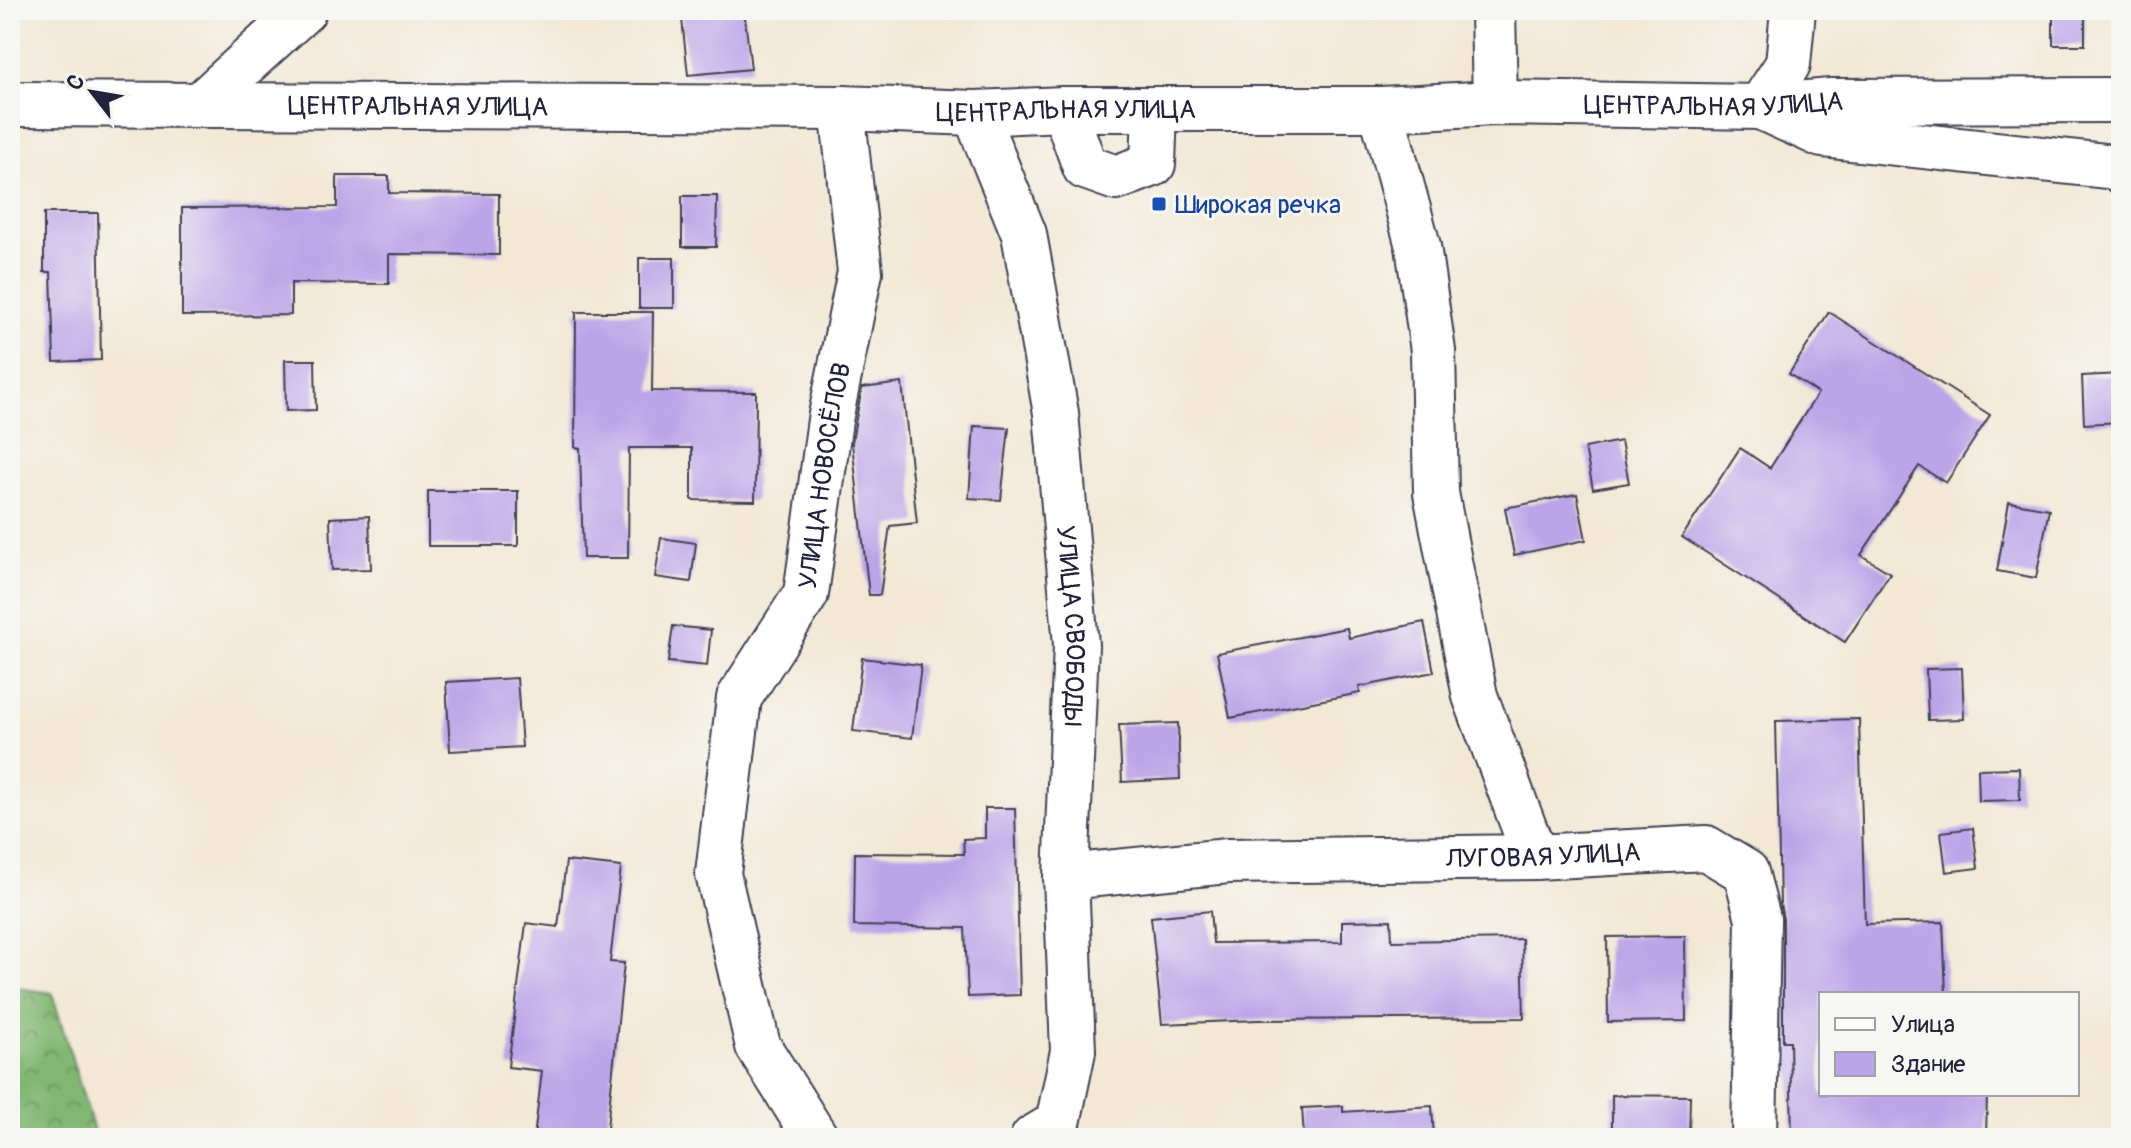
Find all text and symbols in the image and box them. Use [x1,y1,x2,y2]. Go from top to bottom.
north arrow [52,52,132,132]
text: С [60,69,91,95]
street label: ЦЕНТРАЛЬНАЯ УЛИЦА [1583,86,1844,124]
street label: ЦЕНТРАЛЬНАЯ УЛИЦА [288,90,548,124]
street label: ЦЕНТРАЛЬНАЯ УЛИЦА [935,94,1196,130]
place label: Широкая речка [1175,189,1341,221]
marker: Широкая речка [1150,195,1168,213]
street label: УЛИЦА НОВОСЁЛОВ [792,360,858,591]
street label: УЛИЦА СВОБОДЫ [1049,524,1091,727]
street label: ЛУГОВАЯ УЛИЦА [1445,836,1641,875]
legend [1819,992,2079,1096]
text: Улица [1891,1010,1955,1039]
text: Здание [1891,1050,1966,1079]

